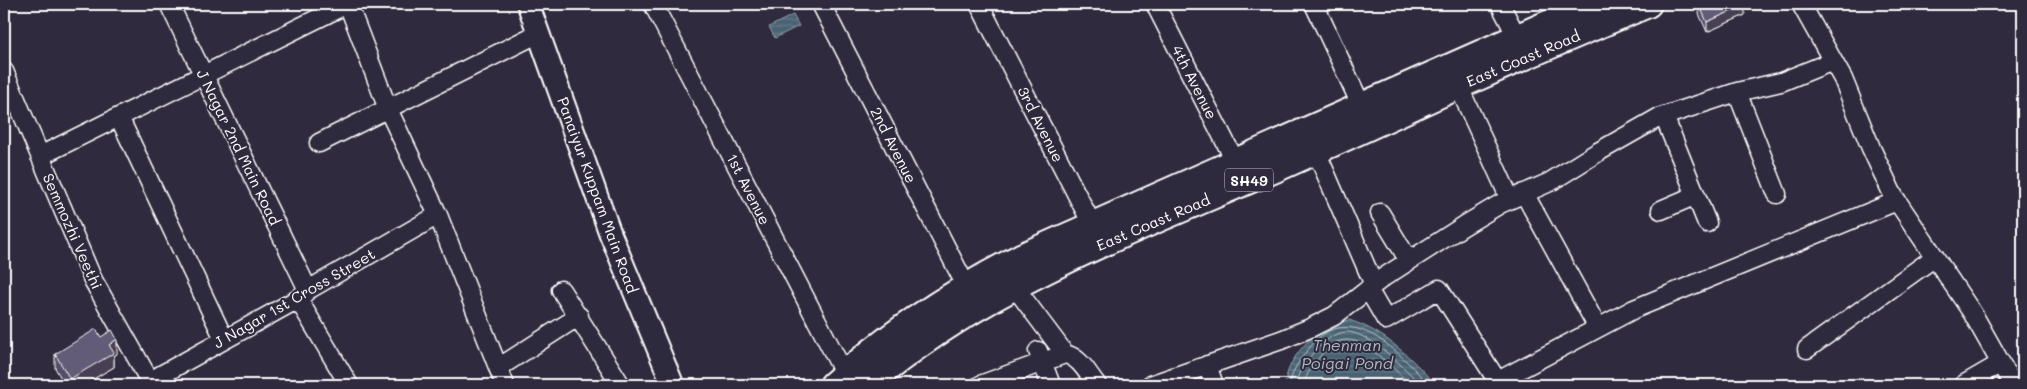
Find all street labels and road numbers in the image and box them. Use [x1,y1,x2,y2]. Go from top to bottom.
street label: East Coast Road [1463,25,1583,91]
street label: 4th Avenue [1168,42,1222,122]
street label: J Nagar 2nd Main Road [192,66,286,228]
street label: 3rd Avenue [1013,83,1069,165]
street label: Panaiyur Kuppam Main Road [553,94,643,296]
street label: 2nd Avenue [866,104,922,186]
street label: 1st Avenue [723,150,775,228]
road number: SH49 [1225,168,1273,192]
street label: Semmozhi Veethi [39,170,107,292]
street label: East Coast Road [1093,189,1213,255]
street label: J Nagar 1st Cross Street [210,243,378,353]

